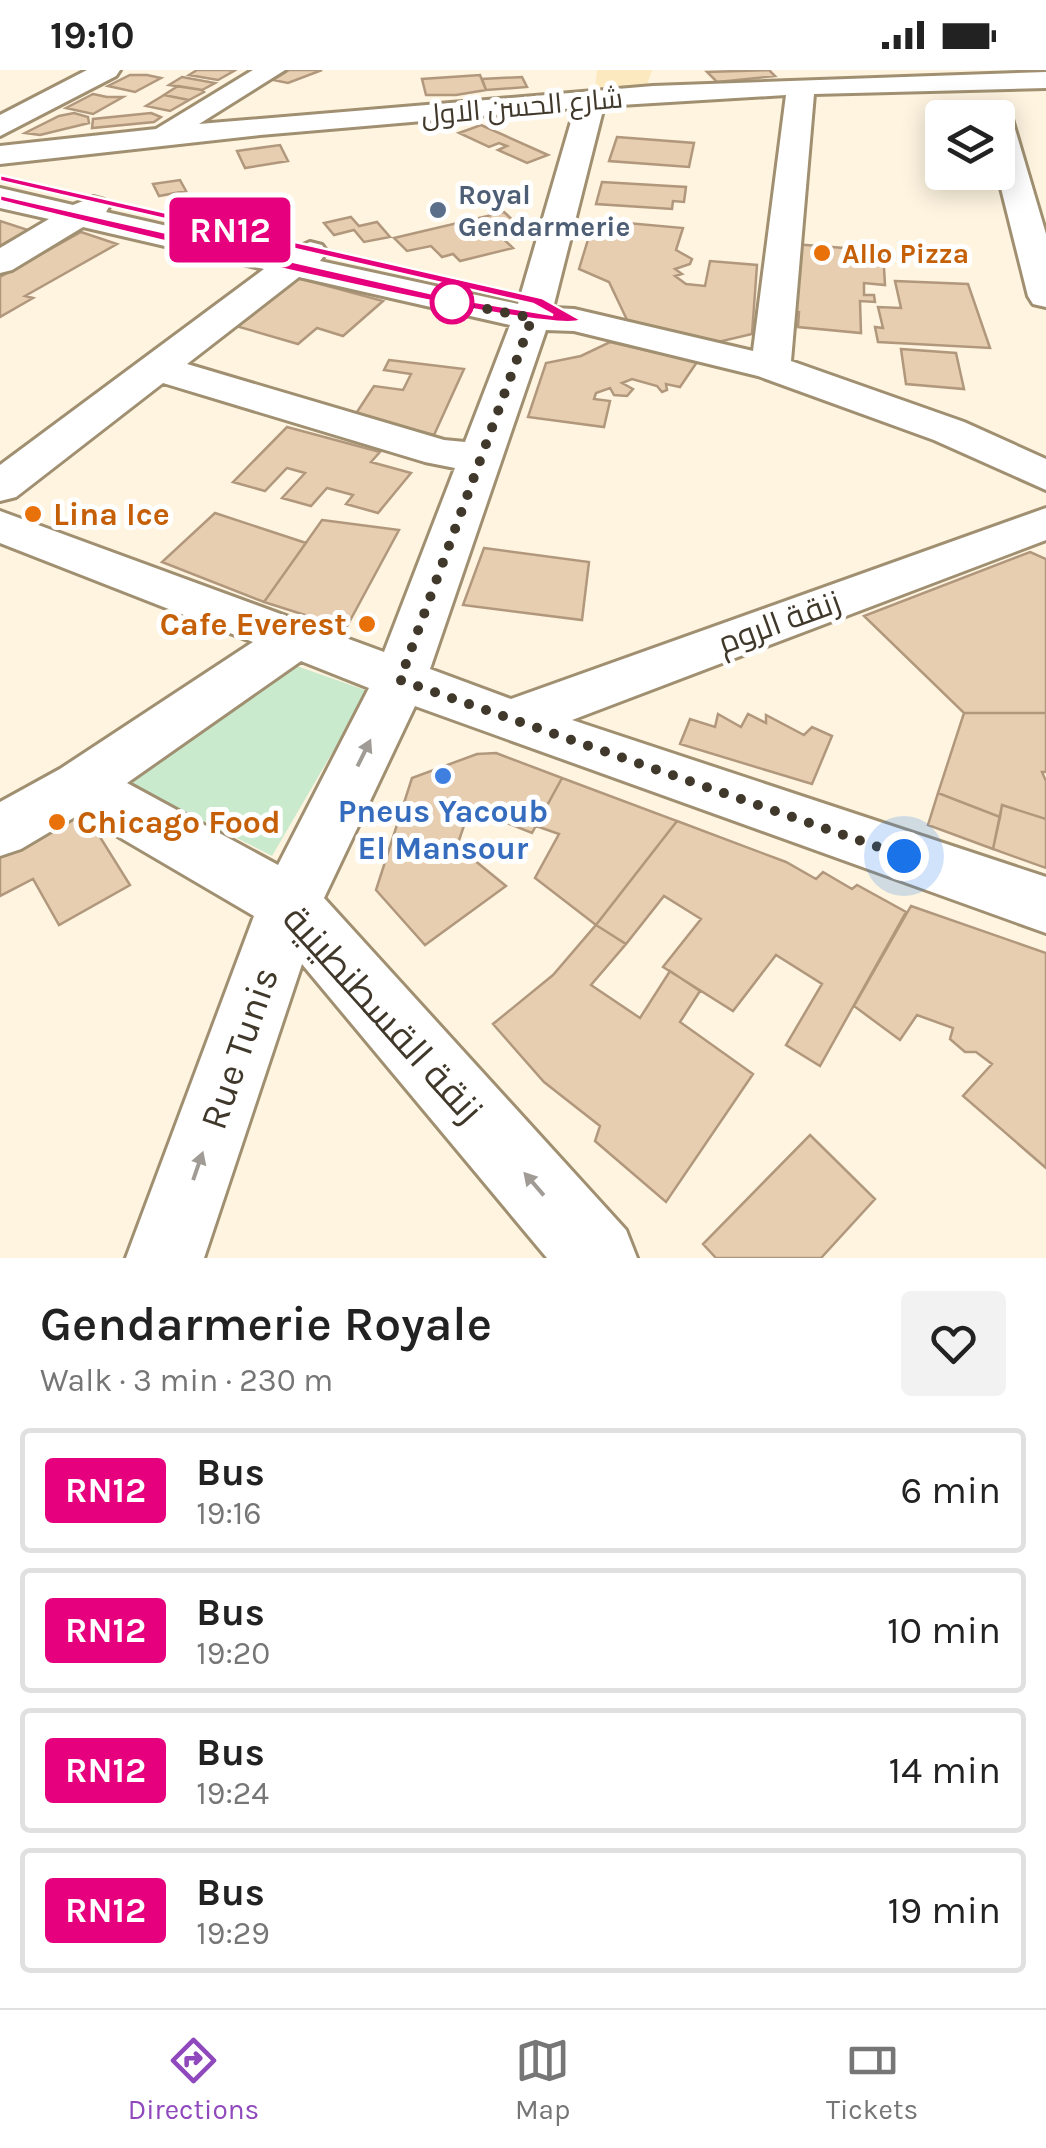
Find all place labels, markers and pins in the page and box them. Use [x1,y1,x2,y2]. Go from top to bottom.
place label: Royal Gendarmerie [458,178,630,243]
marker: Royal Gendarmerie [427,199,449,221]
place label: Allo Pizza [842,237,969,270]
marker: Allo Pizza [811,242,833,264]
unlabelled marker [431,281,473,323]
place label: Lina Ice [53,496,170,533]
marker: Lina Ice [22,503,44,525]
place label: Cafe Everest [160,606,347,643]
marker: Cafe Everest [356,613,378,635]
marker: Pneus Yacoub El Mansour [432,765,454,787]
place label: Pneus Yacoub El Mansour [338,793,548,867]
place label: Chicago Food [77,804,281,841]
marker: Chicago Food [46,811,68,833]

